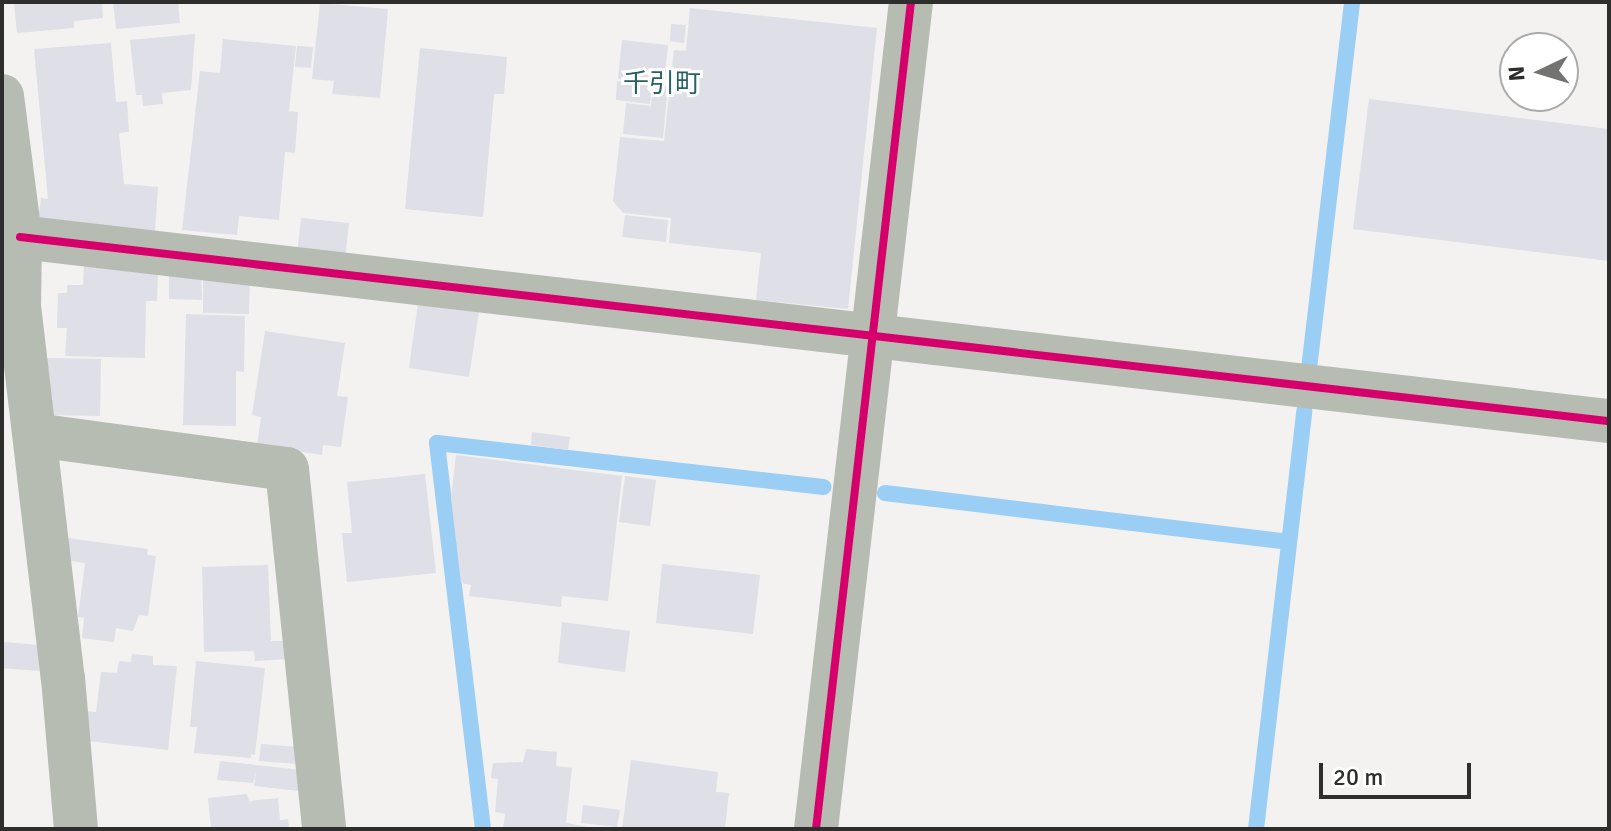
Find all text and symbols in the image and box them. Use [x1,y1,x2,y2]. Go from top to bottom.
north arrow [1499,32,1579,112]
text: N [1503,65,1531,82]
district label: 千引町 [623,69,701,101]
scale bar [1323,747,1475,797]
text: 20 m [1333,762,1383,792]

